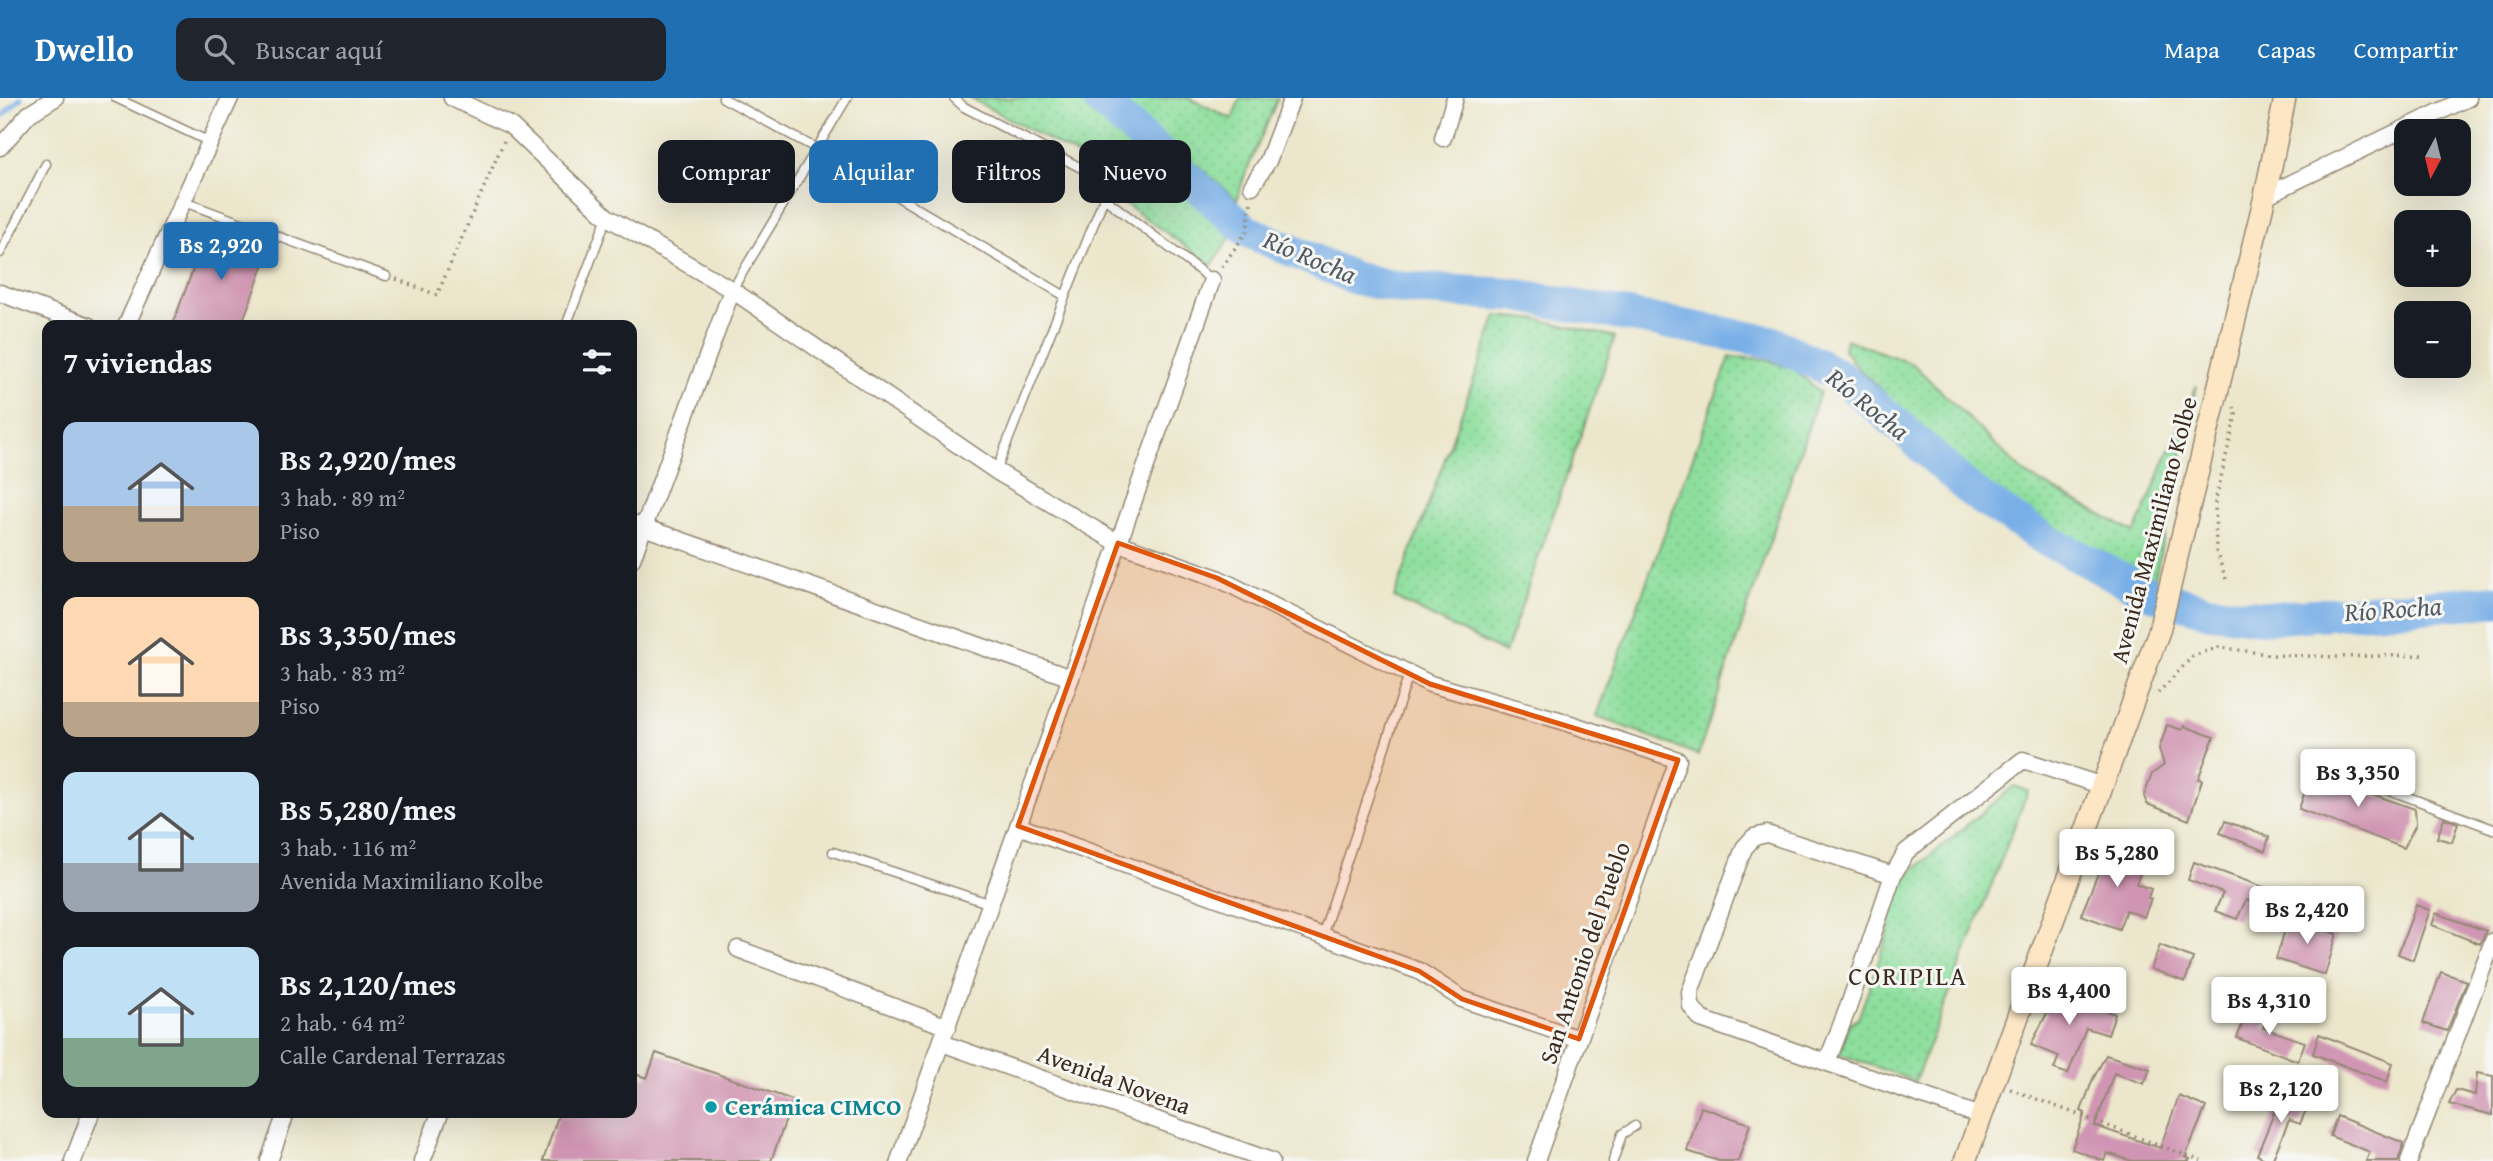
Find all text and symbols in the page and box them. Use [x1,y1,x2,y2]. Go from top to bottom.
search box [176,18,666,81]
text: Dwello [35,25,134,73]
icon: search [200,30,238,68]
text: Buscar aquí [256,30,383,69]
text: Mapa [2164,32,2220,67]
text: Capas [2258,32,2316,67]
text: Compartir [2354,32,2458,67]
north arrow [2394,119,2471,196]
map controls [2394,119,2471,378]
chip: Comprar [658,140,795,203]
chip: Alquilar [809,140,938,203]
chip: Filtros [952,140,1065,203]
chip: Nuevo [1079,140,1191,203]
button: + [2394,210,2471,287]
water label: Río Rocha [1257,219,1363,294]
pin: Bs 2,920 [149,222,293,282]
text: Bs 2,920 [179,228,263,261]
button: − [2394,301,2471,378]
text: 7 viviendas [63,340,212,384]
icon: filters [578,343,616,381]
water label: Río Rocha [1817,357,1918,449]
street label: Avenida Maximiliano Kolbe [2101,393,2206,667]
text: Bs 2,920/mes [280,437,456,481]
icon: home [119,450,203,534]
text: 3 hab. · 89 m² [280,481,405,514]
text: Piso [280,514,320,547]
water label: Río Rocha [2342,586,2443,631]
text: Bs 3,350/mes [280,612,456,656]
icon: home [119,625,203,709]
text: 3 hab. · 83 m² [280,656,405,689]
text: Piso [280,689,320,722]
pin: Bs 3,350 [2286,750,2430,809]
text: Bs 3,350 [2316,755,2400,788]
text: Bs 5,280/mes [280,787,456,831]
icon: home [119,800,203,884]
pin: Bs 5,280 [2045,830,2189,889]
text: 3 hab. · 116 m² [280,831,416,864]
text: Bs 5,280 [2075,835,2159,868]
street label: San Antonio del Pueblo [1530,837,1639,1069]
text: Avenida Maximiliano Kolbe [280,864,543,897]
pin: Bs 2,420 [2235,886,2379,946]
text: Bs 2,420 [2265,892,2349,925]
district label: CORIPILA [1848,956,1968,995]
text: Bs 2,120/mes [280,962,456,1006]
pin: Bs 4,400 [1997,968,2141,1027]
text: Bs 4,400 [2027,973,2111,1006]
icon: home [119,975,203,1059]
pin: Bs 4,310 [2197,978,2341,1037]
text: Bs 4,310 [2227,983,2311,1016]
text: 2 hab. · 64 m² [280,1006,405,1039]
street label: Avenida Novena [1033,1036,1196,1124]
text: Calle Cardenal Terrazas [280,1039,506,1072]
pin: Bs 2,120 [2209,1066,2353,1125]
text: Bs 2,120 [2239,1071,2323,1104]
place label: Cerámica CIMCO [725,1089,901,1124]
marker: Cerámica CIMCO [703,1099,719,1115]

